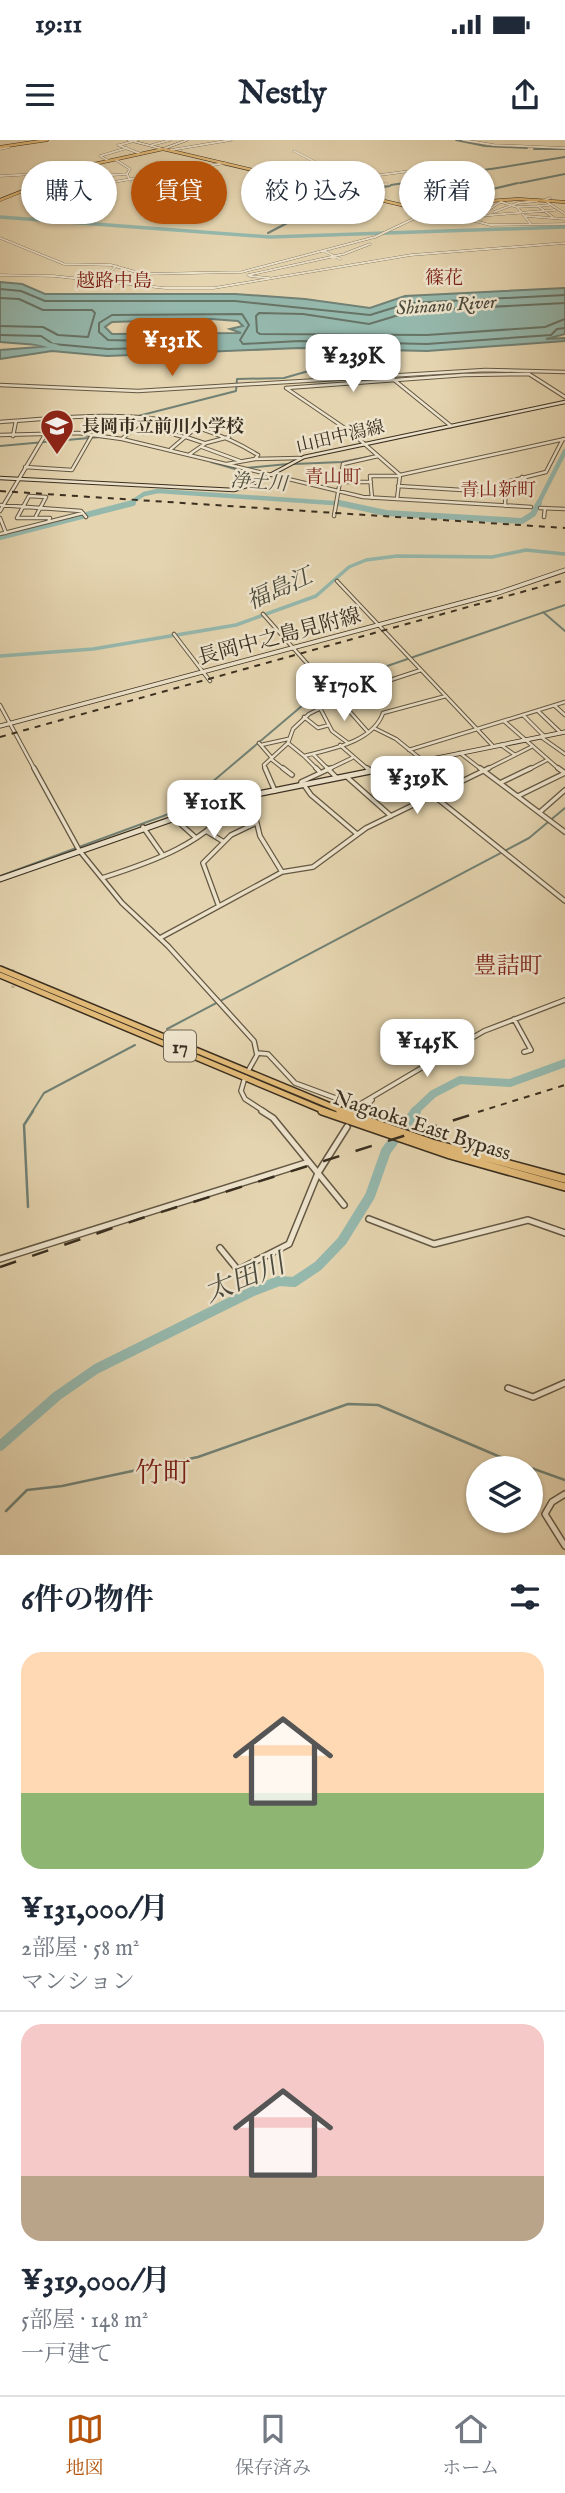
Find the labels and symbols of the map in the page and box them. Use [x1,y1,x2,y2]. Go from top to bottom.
district label: 篠花 [425,267,463,291]
district label: 越路中島 [76,270,152,294]
water label: Shinano River [395,290,498,321]
pin: ¥131K [123,318,221,378]
pin: ¥239K [304,334,402,394]
school or university icon: 長岡市立前川小学校 [38,407,76,456]
place label: 長岡市立前川小学校 [82,416,244,439]
street label: 山田中潟線 [294,416,387,459]
district label: 青山町 [304,466,362,490]
water label: 浄土川 [230,469,290,497]
district label: 青山新町 [460,479,536,503]
water label: 福島江 [242,561,320,617]
street label: 長岡中之島見附線 [195,603,364,672]
pin: ¥170K [295,664,393,723]
pin: ¥319K [368,756,466,816]
pin: ¥101K [165,780,263,840]
district label: 豊詰町 [474,952,543,981]
pin: ¥145K [378,1020,476,1079]
road number: 17 [164,1030,196,1062]
street label: Nagaoka East Bypass [329,1085,514,1168]
water label: 太田川 [199,1246,293,1311]
district label: 竹町 [135,1457,191,1492]

